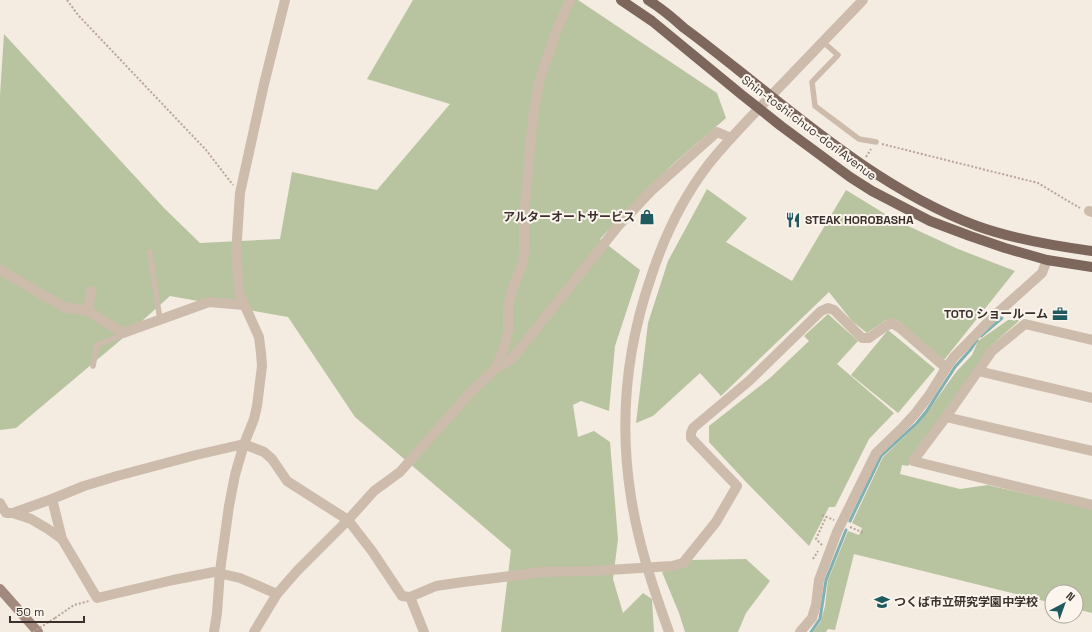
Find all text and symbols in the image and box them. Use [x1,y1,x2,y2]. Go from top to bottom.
street label: Shin-toshi chuo-dori Avenue [738,72,880,184]
shop icon: アルターオートサービス [638,208,656,226]
place label: アルターオートサービス [503,209,635,225]
restaurant icon: STEAK HOROBASHA [784,211,802,229]
place label: STEAK HOROBASHA [805,212,914,228]
office icon: TOTO ショールーム [1051,305,1069,323]
place label: TOTO ショールーム [944,306,1048,322]
north arrow [1044,584,1084,624]
text: N [1063,589,1078,604]
school or university icon: つくば市立研究学園中学校 [873,593,891,611]
place label: つくば市立研究学園中学校 [894,594,1038,610]
scale bar [10,598,84,624]
text: 50 m [16,604,44,620]

